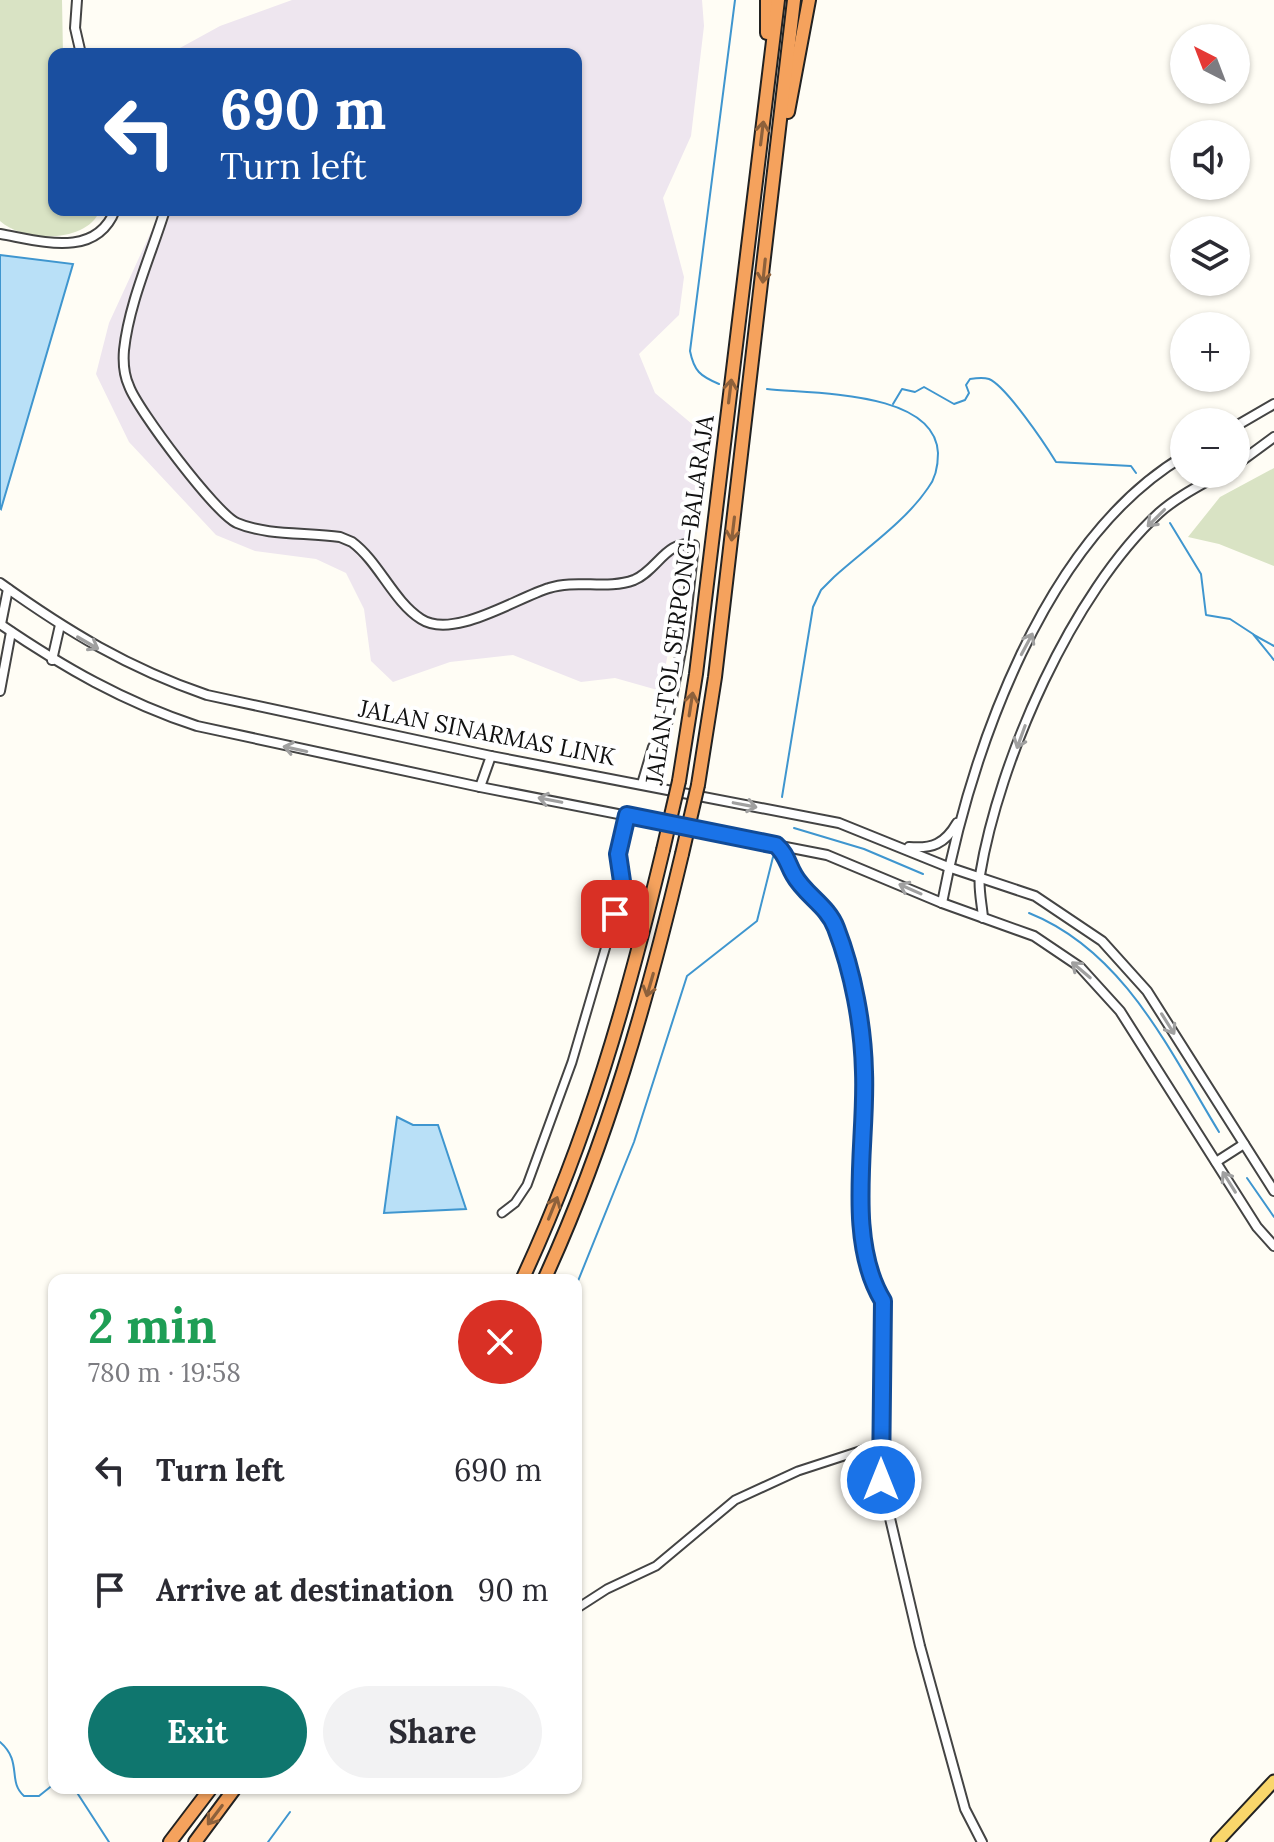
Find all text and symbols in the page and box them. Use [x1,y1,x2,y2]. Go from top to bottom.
north arrow [1170,24,1250,104]
map controls [1170,24,1250,488]
text: 690 m [220,73,386,144]
icon: left [88,80,192,184]
one-way arrow [755,120,770,146]
button: sound [1170,120,1250,200]
text: Turn left [220,143,367,189]
button: layers [1170,216,1250,296]
one-way arrow [756,257,771,284]
button: + [1170,312,1250,392]
one-way arrow [723,378,738,405]
button: − [1170,408,1250,488]
street label: JALAN TOL SERPONG–BALARAJA [638,412,721,788]
one-way arrow [1146,508,1166,527]
one-way arrow [726,515,741,542]
one-way arrow [1019,633,1035,656]
one-way arrow [76,635,99,651]
street label: JALAN SINARMAS LINK [355,692,619,773]
one-way arrow [684,692,699,717]
one-way arrow [1013,725,1027,749]
one-way arrow [283,741,308,756]
one-way arrow [538,792,563,807]
one-way arrow [732,798,758,813]
pin [581,880,649,948]
one-way arrow [898,881,922,896]
icon: arrive [593,892,637,936]
one-way arrow [1071,961,1092,979]
one-way arrow [642,971,657,997]
one-way arrow [1161,1012,1177,1035]
one-way arrow [1220,1171,1236,1194]
one-way arrow [547,1196,561,1221]
text: 2 min [88,1295,217,1356]
button: close [458,1300,542,1384]
text: 780 m · 19:58 [88,1356,241,1389]
position arrow [839,1438,923,1522]
icon: left [88,1448,132,1492]
text: Turn left [156,1451,284,1489]
text: 690 m [454,1451,542,1489]
icon: arrive [88,1568,132,1612]
text: Arrive at destination [156,1571,454,1609]
text: 90 m [478,1571,549,1609]
button: Exit [88,1686,307,1778]
button: Share [323,1686,542,1778]
one-way arrow [206,1804,223,1825]

